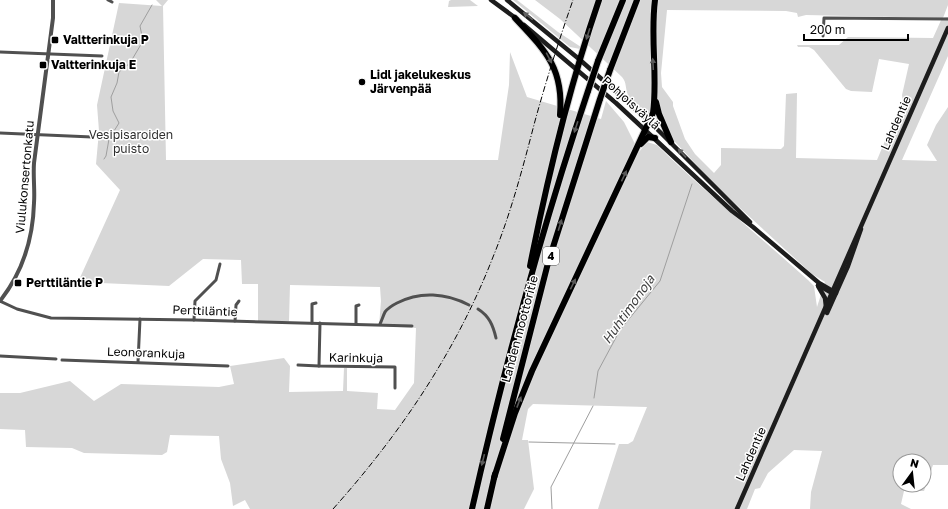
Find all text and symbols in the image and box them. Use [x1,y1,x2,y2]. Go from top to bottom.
one-way arrow [522,12,533,20]
scale bar [804,16,908,42]
text: 200 m [810,22,845,37]
one-way arrow [585,28,591,40]
place label: Valtterinkuja P [63,32,149,47]
marker: Valtterinkuja P [50,35,60,45]
one-way arrow [546,52,553,64]
place label: Valtterinkuja E [51,57,136,72]
one-way arrow [649,58,656,70]
marker: Valtterinkuja E [38,60,48,70]
place label: Lidl jakelukeskus Järvenpää [370,67,471,96]
street label: Pohjoisväylä [599,73,663,133]
marker: Lidl jakelukeskus Järvenpää [357,77,367,87]
street label: Lahdentie [877,93,914,152]
street label: Viulukonsertonkatu [12,120,37,234]
one-way arrow [572,121,578,133]
park label: Vesipisaroiden puisto [89,127,173,156]
one-way arrow [677,148,686,158]
one-way arrow [621,170,627,181]
one-way arrow [557,218,563,230]
road number: 4 [543,247,559,265]
water label: Huhtimonoja [598,271,658,346]
street label: Lahden moottoritie [498,274,541,384]
place label: Perttiläntie P [26,275,103,290]
marker: Perttiläntie P [13,278,23,288]
one-way arrow [570,278,576,290]
street label: Perttiläntie [172,302,238,319]
street label: Leonorankuja [107,344,185,361]
street label: Karinkuja [329,350,383,365]
one-way arrow [517,396,523,408]
street label: Lahdentie [732,424,769,483]
north arrow [892,453,932,493]
one-way arrow [480,454,486,466]
text: N [909,455,920,470]

